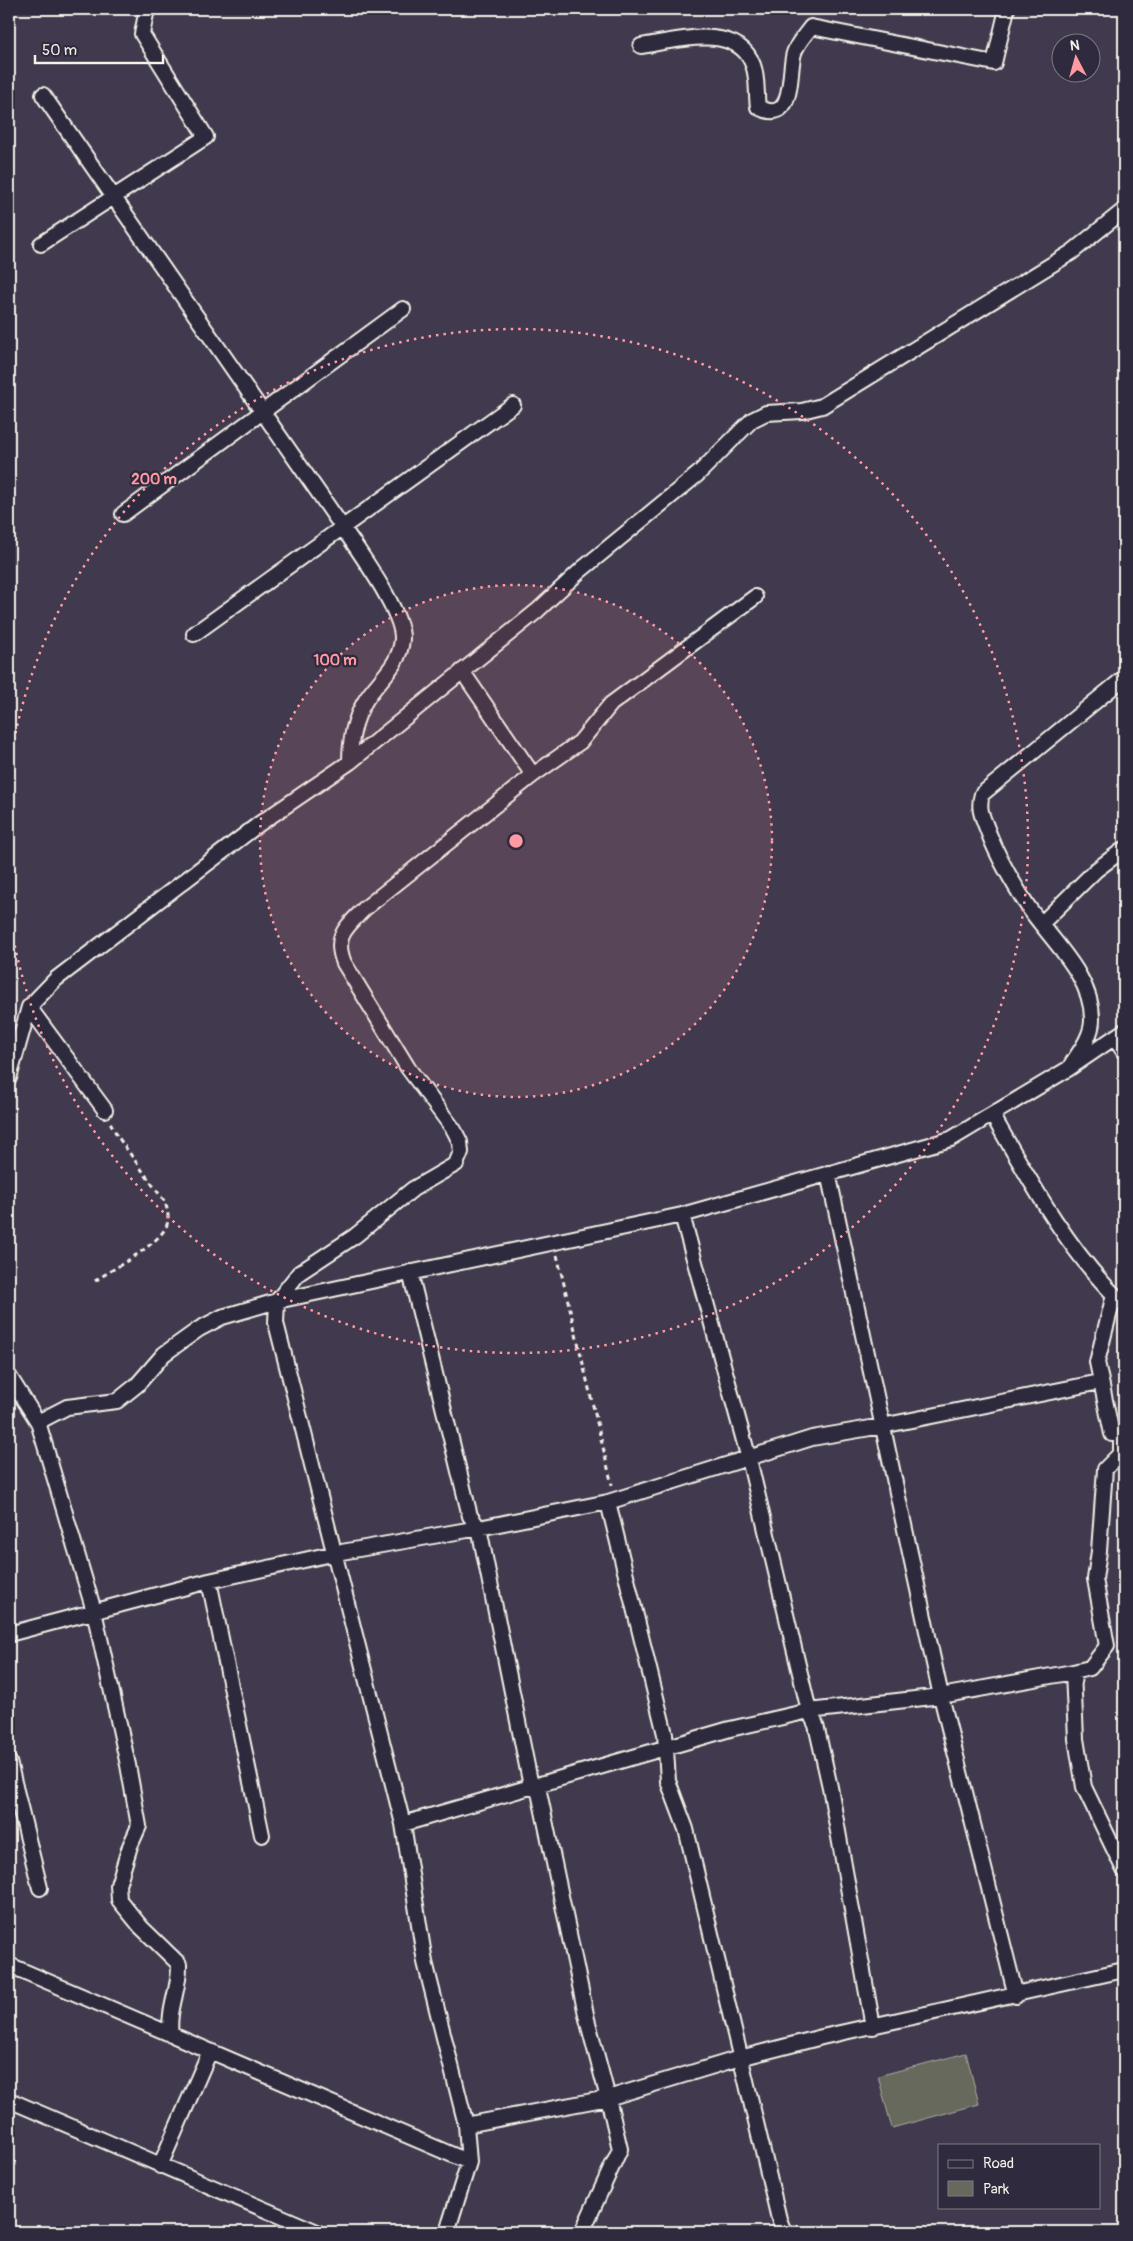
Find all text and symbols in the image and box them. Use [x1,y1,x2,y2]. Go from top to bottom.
scale bar [35,32,162,64]
north arrow [1050,32,1100,82]
text: N [1069,37,1080,55]
text: 50 m [42,41,77,60]
text: 200 m [131,470,177,489]
text: 100 m [314,651,356,670]
centre of rings [507,832,525,850]
legend [938,2144,1100,2208]
text: Road [983,2154,1014,2173]
text: Park [983,2180,1010,2199]

